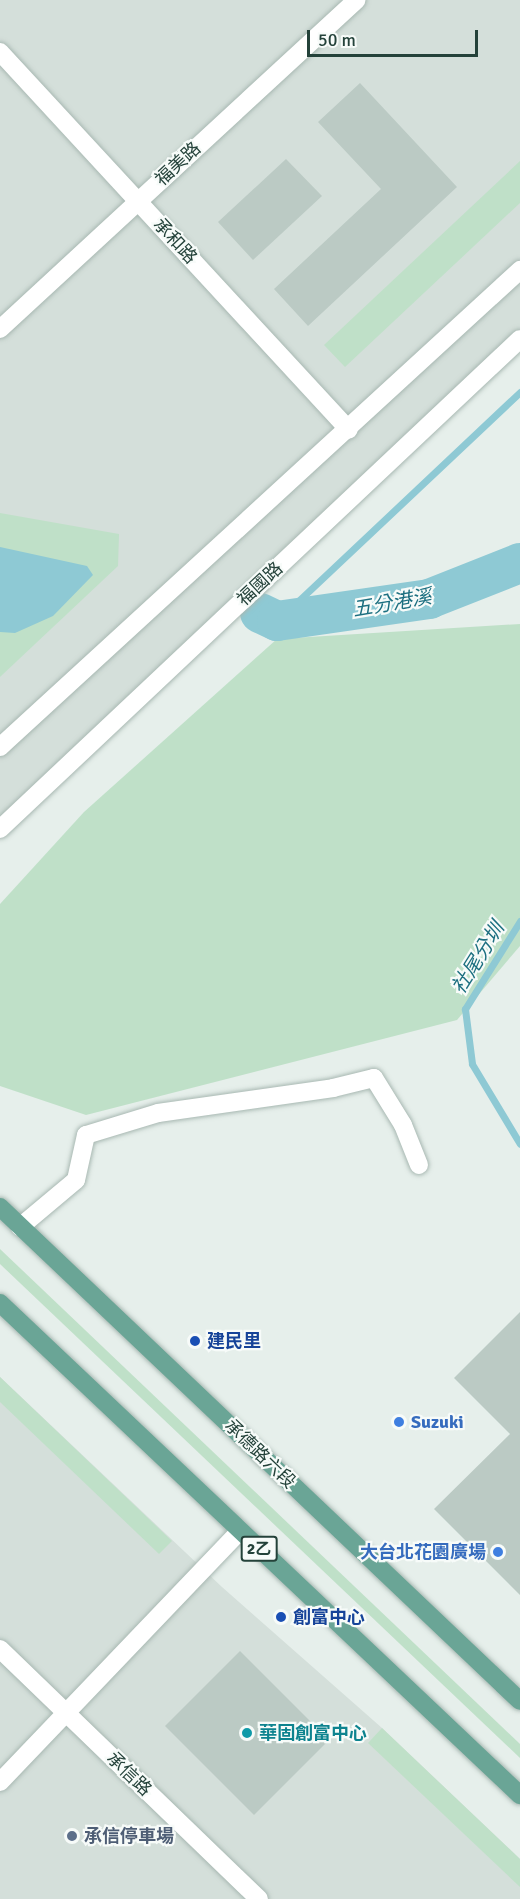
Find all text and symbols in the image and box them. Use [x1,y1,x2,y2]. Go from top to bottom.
scale bar [310,18,481,56]
text: 50 m [318,29,356,51]
street label: 福美路 [151,138,205,190]
street label: 承和路 [149,214,201,268]
street label: 福國路 [233,558,287,610]
water label: 五分港溪 [351,584,433,622]
water label: 社尾分圳 [447,918,509,998]
place label: 建民里 [207,1330,261,1352]
marker: 建民里 [188,1334,202,1348]
place label: Suzuki [411,1411,464,1433]
street label: 承德路六段 [220,1415,300,1493]
marker: Suzuki [392,1415,406,1429]
road number: 2乙 [240,1536,278,1562]
place label: 大台北花園廣場 [360,1541,486,1563]
marker: 大台北花園廣場 [491,1545,505,1559]
place label: 創富中心 [293,1606,365,1628]
marker: 創富中心 [274,1610,288,1624]
place label: 華固創富中心 [259,1722,367,1744]
marker: 華固創富中心 [240,1726,254,1740]
street label: 承信路 [102,1747,156,1801]
place label: 承信停車場 [84,1825,174,1847]
marker: 承信停車場 [65,1829,79,1843]

